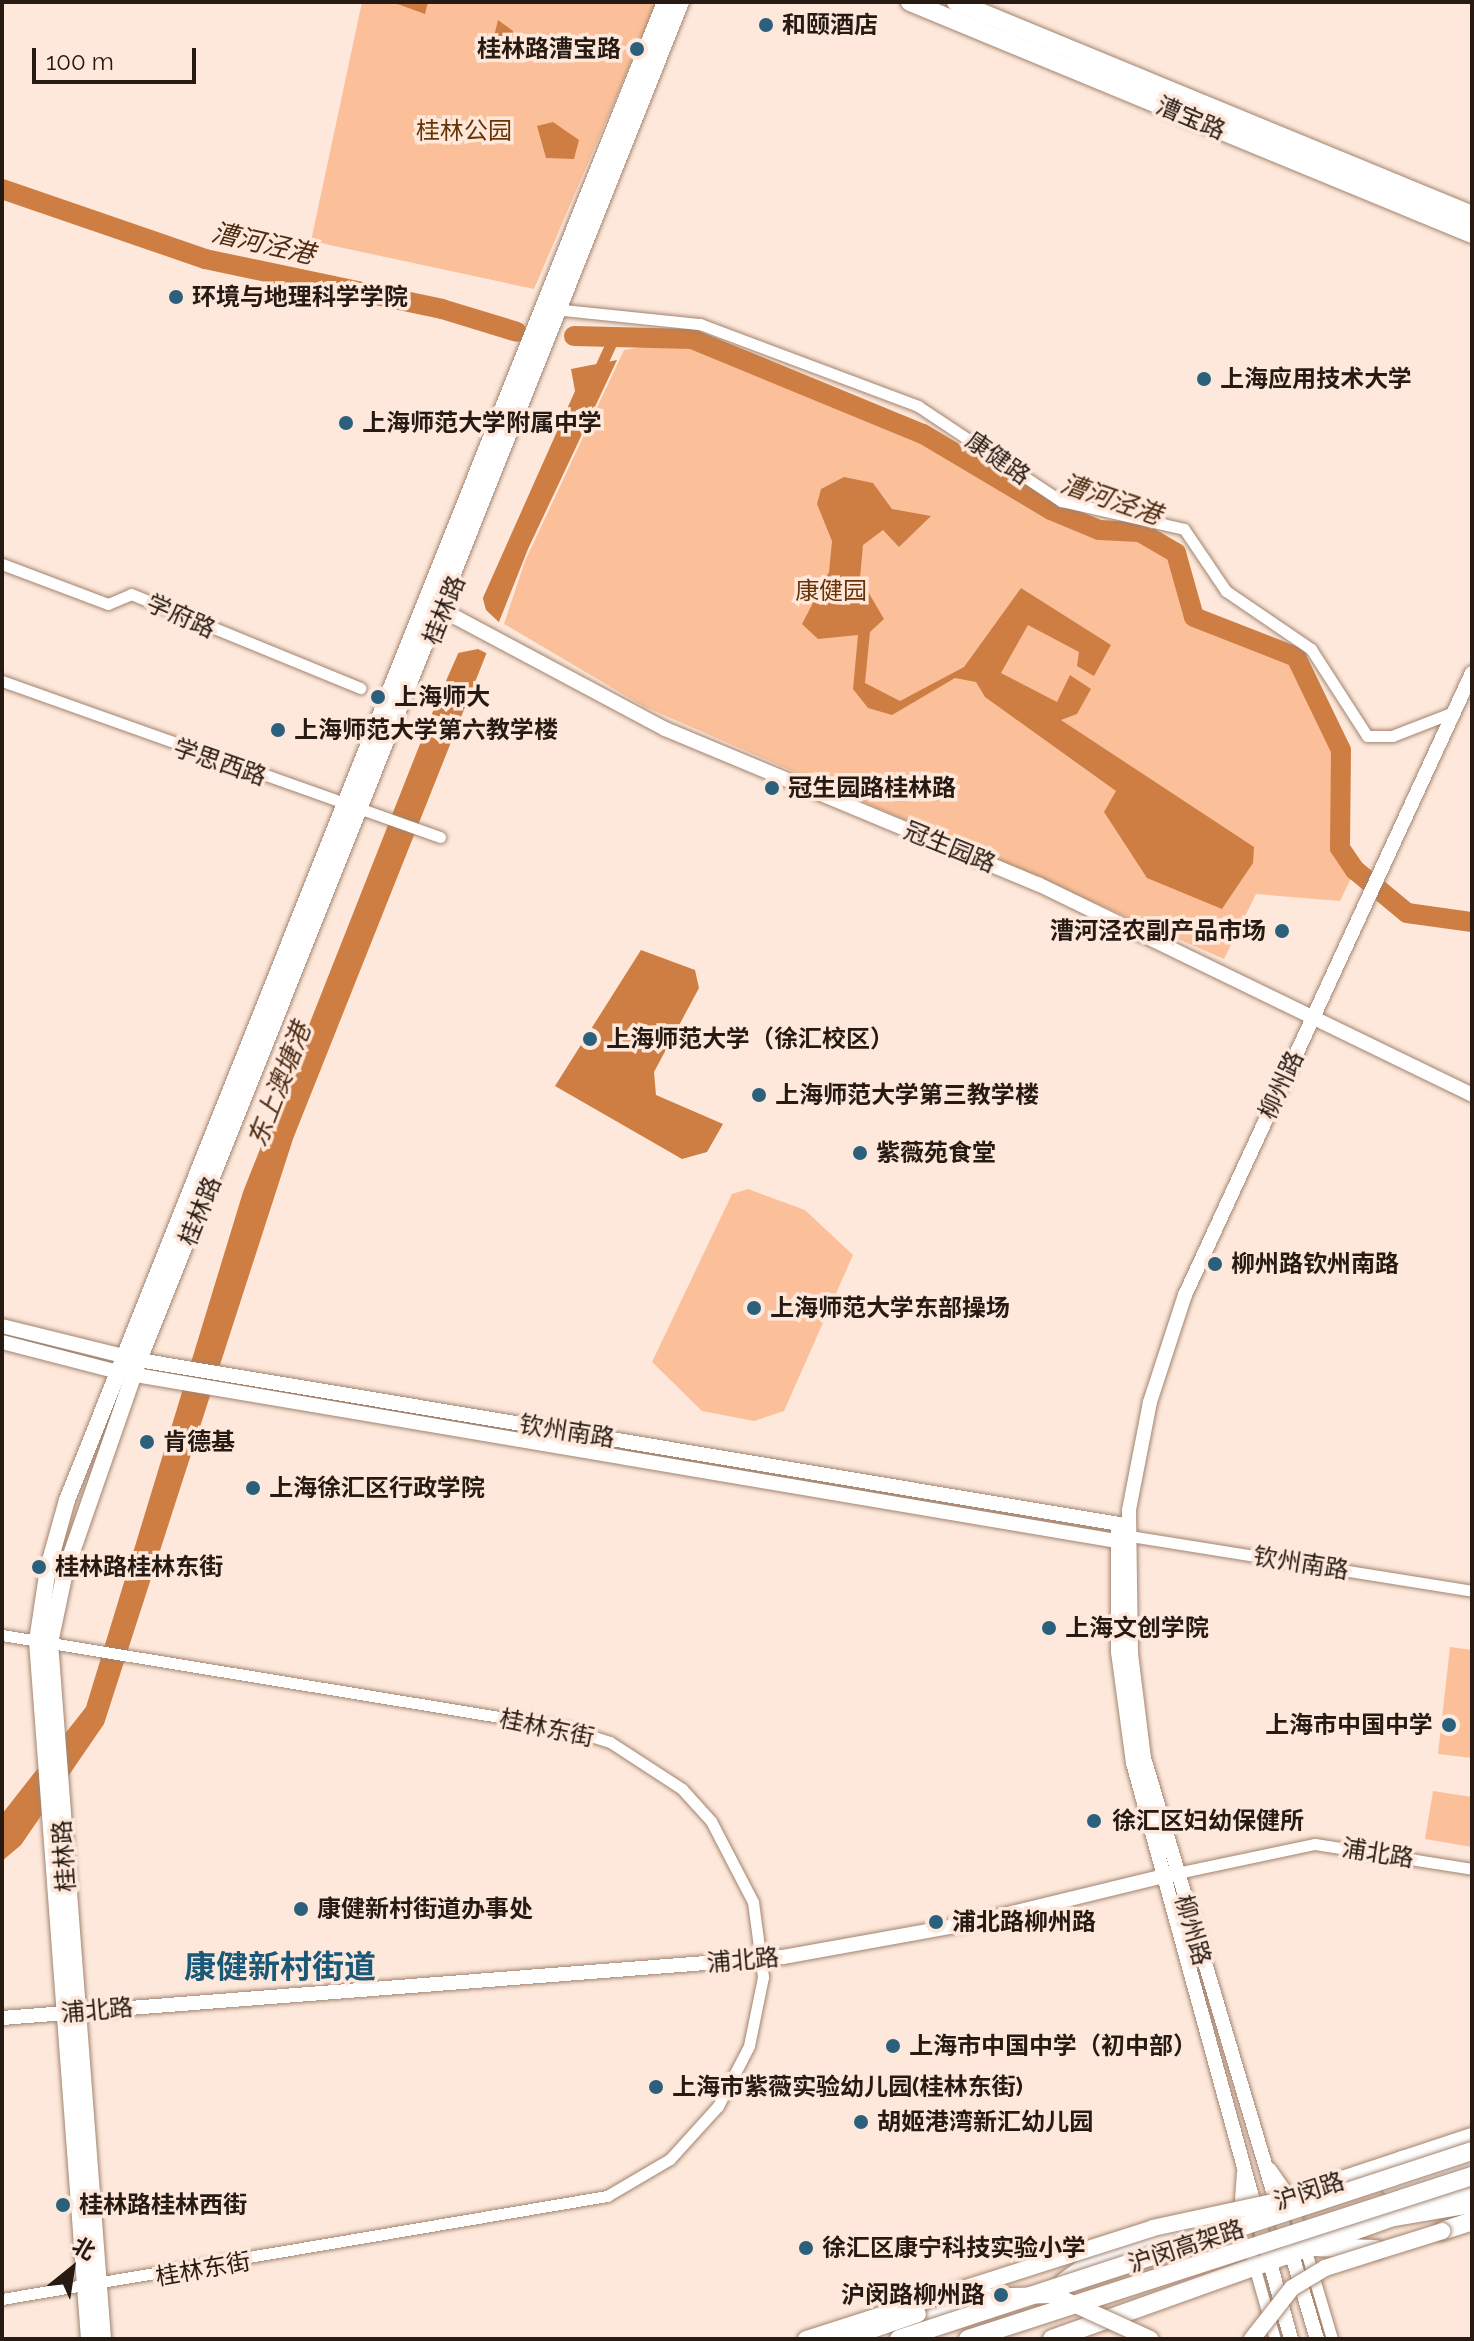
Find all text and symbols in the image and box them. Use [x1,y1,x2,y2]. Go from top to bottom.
place label: 和颐酒店 [782,11,878,39]
marker: 和颐酒店 [757,16,775,34]
scale bar [36,32,200,82]
place label: 桂林路漕宝路 [477,35,621,63]
marker: 桂林路漕宝路 [628,40,646,58]
text: 100 m [46,47,114,76]
street label: 漕宝路 [1152,91,1230,145]
park label: 桂林公园 [416,117,512,145]
water label: 漕河泾港 [209,217,317,271]
place label: 环境与地理科学学院 [192,283,408,311]
marker: 环境与地理科学学院 [167,288,185,306]
place label: 上海应用技术大学 [1220,365,1412,393]
marker: 上海应用技术大学 [1195,370,1213,388]
place label: 上海师范大学附属中学 [362,409,602,437]
marker: 上海师范大学附属中学 [337,414,355,432]
street label: 康健路 [960,426,1036,490]
water label: 漕河泾港 [1057,468,1165,532]
street label: 桂林路 [417,571,471,649]
park label: 康健园 [795,577,867,605]
street label: 学府路 [142,588,220,644]
place label: 上海师大 [394,683,490,711]
marker: 上海师大 [369,688,387,706]
place label: 上海师范大学第六教学楼 [294,716,558,744]
marker: 上海师范大学第六教学楼 [269,721,287,739]
street label: 学思西路 [170,733,270,791]
place label: 冠生园路桂林路 [788,774,956,802]
marker: 冠生园路桂林路 [763,779,781,797]
street label: 冠生园路 [900,816,1000,878]
place label: 漕河泾农副产品市场 [1050,917,1266,945]
marker: 漕河泾农副产品市场 [1273,922,1291,940]
water label: 东上澳塘港 [242,1019,318,1151]
place label: 上海师范大学（徐汇校区） [606,1025,894,1053]
marker: 上海师范大学（徐汇校区） [581,1030,599,1048]
street label: 柳州路 [1253,1046,1309,1124]
place label: 上海师范大学第三教学楼 [775,1081,1039,1109]
marker: 上海师范大学第三教学楼 [750,1086,768,1104]
place label: 紫薇苑食堂 [876,1139,996,1167]
marker: 紫薇苑食堂 [851,1144,869,1162]
street label: 桂林路 [173,1172,227,1250]
place label: 柳州路钦州南路 [1231,1250,1399,1278]
marker: 柳州路钦州南路 [1206,1255,1224,1273]
place label: 上海师范大学东部操场 [770,1294,1010,1322]
marker: 上海师范大学东部操场 [745,1299,763,1317]
street label: 钦州南路 [517,1409,617,1453]
place label: 肯德基 [163,1428,235,1456]
marker: 肯德基 [138,1433,156,1451]
place label: 上海徐汇区行政学院 [269,1474,485,1502]
marker: 上海徐汇区行政学院 [244,1479,262,1497]
street label: 钦州南路 [1251,1541,1351,1585]
place label: 桂林路桂林东街 [55,1553,223,1581]
marker: 桂林路桂林东街 [30,1558,48,1576]
place label: 上海文创学院 [1065,1614,1209,1642]
marker: 上海文创学院 [1040,1619,1058,1637]
street label: 桂林东街 [497,1704,597,1752]
place label: 上海市中国中学 [1265,1711,1433,1739]
marker: 上海市中国中学 [1440,1716,1458,1734]
place label: 徐汇区妇幼保健所 [1112,1807,1304,1835]
marker: 徐汇区妇幼保健所 [1083,1810,1105,1832]
street label: 桂林路 [47,1819,81,1893]
street label: 浦北路 [1340,1833,1416,1873]
street label: 柳州路 [1169,1891,1217,1969]
place label: 康健新村街道办事处 [317,1895,533,1923]
marker: 康健新村街道办事处 [292,1900,310,1918]
place label: 浦北路柳州路 [952,1908,1096,1936]
marker: 浦北路柳州路 [927,1913,945,1931]
street label: 浦北路 [706,1943,780,1977]
district label: 康健新村街道 [184,1948,376,1986]
street label: 浦北路 [60,1993,134,2027]
place label: 上海市中国中学（初中部） [909,2032,1197,2060]
marker: 上海市中国中学（初中部） [884,2037,902,2055]
place label: 上海市紫薇实验幼儿园(桂林东街) [672,2073,1023,2101]
marker: 上海市紫薇实验幼儿园(桂林东街) [647,2078,665,2096]
place label: 胡姬港湾新汇幼儿园 [877,2108,1093,2136]
marker: 胡姬港湾新汇幼儿园 [852,2113,870,2131]
street label: 沪闵路 [1270,2166,1348,2216]
place label: 桂林路桂林西街 [79,2191,247,2219]
marker: 桂林路桂林西街 [54,2196,72,2214]
street label: 沪闵高架路 [1124,2214,1248,2278]
north arrow [32,2229,112,2309]
text: 北 [68,2231,100,2265]
place label: 徐汇区康宁科技实验小学 [822,2234,1086,2262]
marker: 徐汇区康宁科技实验小学 [797,2239,815,2257]
street label: 桂林东街 [153,2246,253,2292]
place label: 沪闵路柳州路 [841,2281,985,2309]
marker: 沪闵路柳州路 [992,2286,1010,2304]

